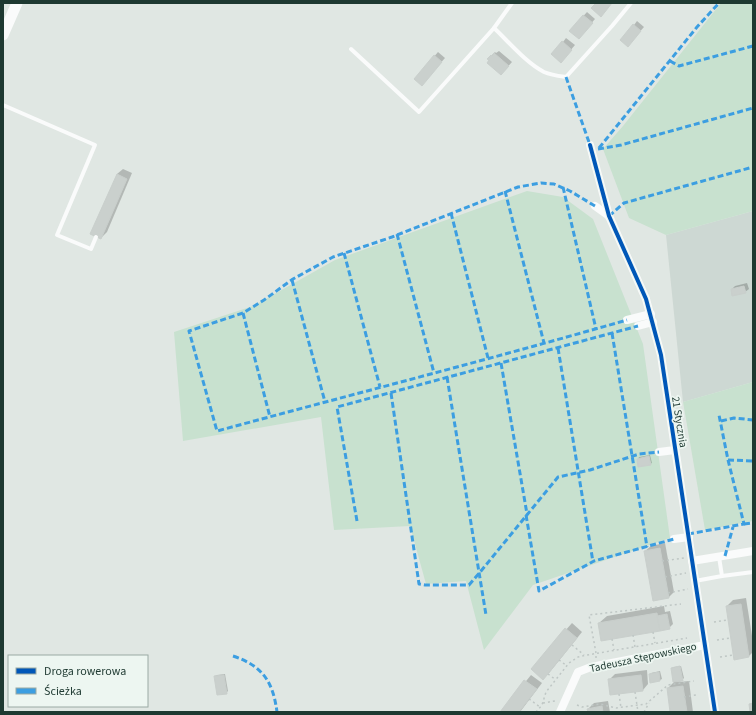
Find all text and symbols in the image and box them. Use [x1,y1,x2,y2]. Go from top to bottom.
street label: 21 Stycznia [668,395,691,449]
street label: Tadeusza Stępowskiego [588,639,698,676]
legend [8,655,148,707]
text: Droga rowerowa [44,663,126,680]
text: Ścieżka [44,683,82,700]

